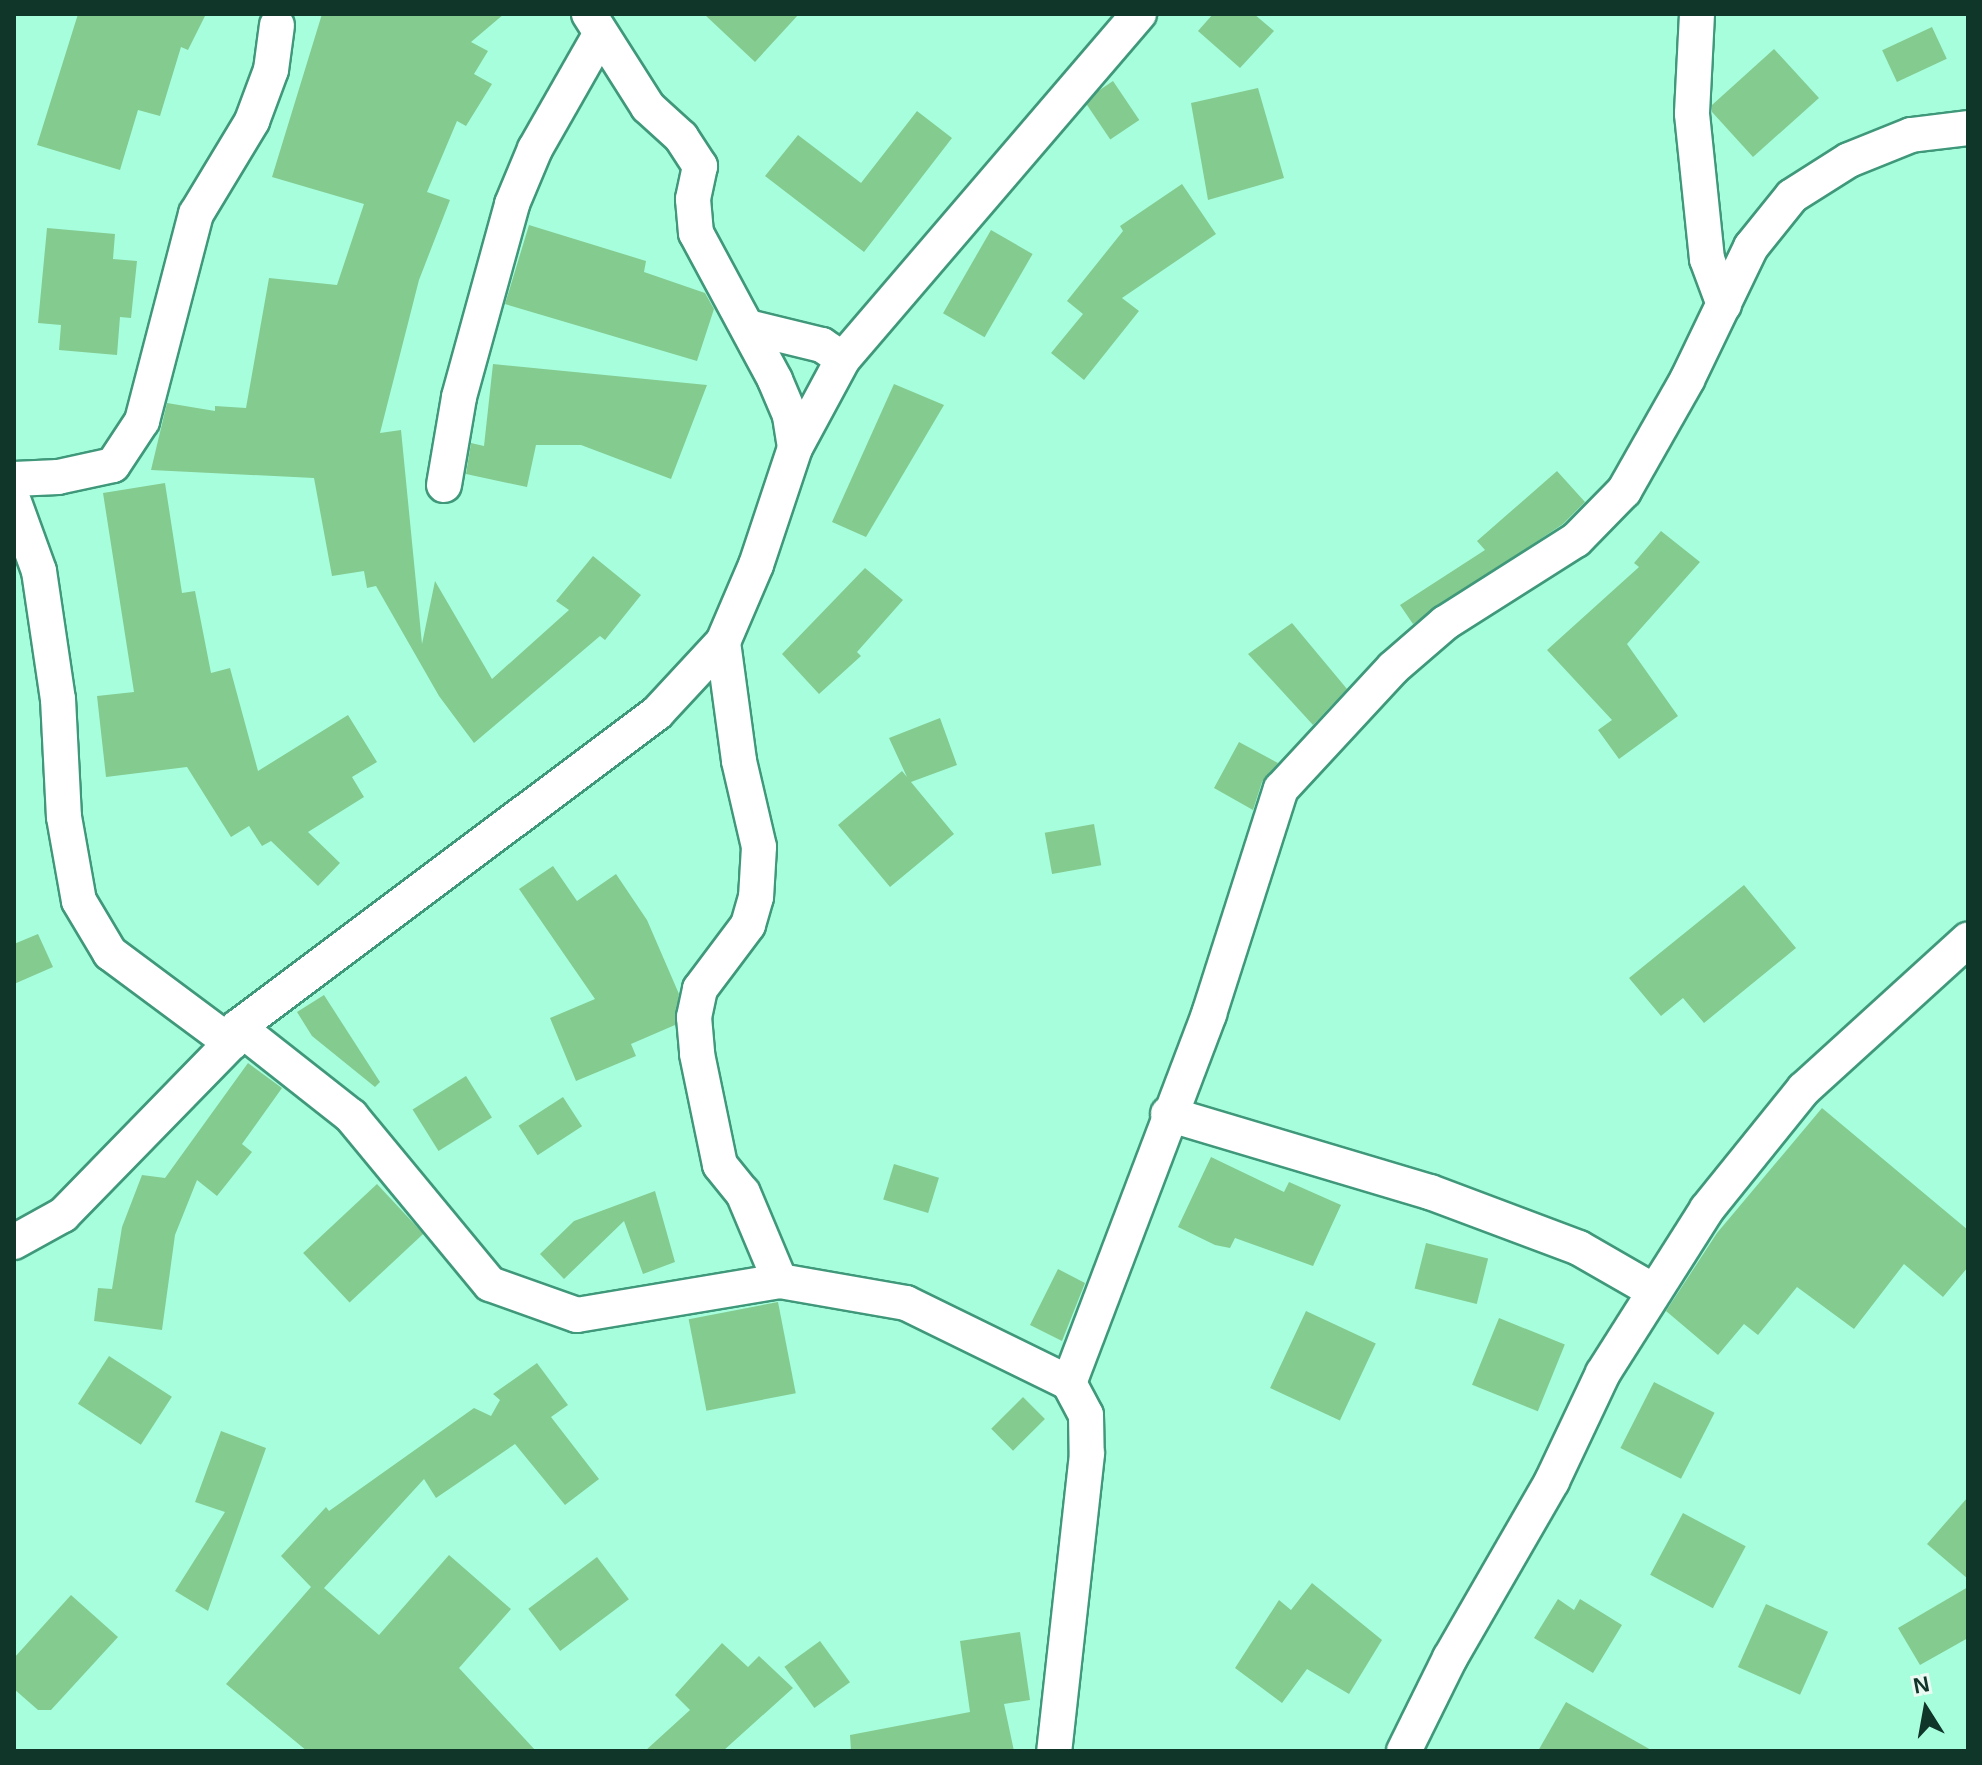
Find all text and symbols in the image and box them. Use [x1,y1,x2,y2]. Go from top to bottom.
north arrow [1886,1669,1966,1749]
text: N [1911,1671,1932,1699]

